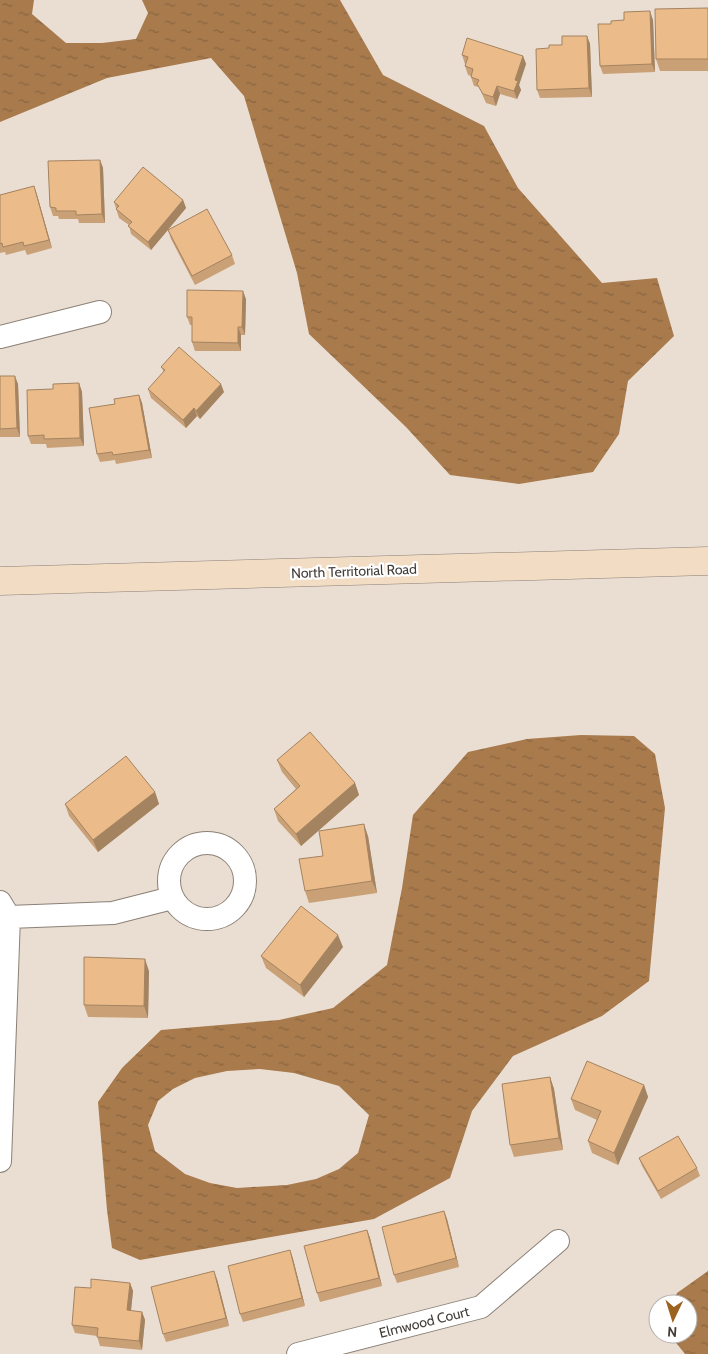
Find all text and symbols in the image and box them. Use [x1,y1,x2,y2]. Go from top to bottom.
street label: North Territorial Road [291,560,417,582]
north arrow [648,1294,698,1344]
street label: Elmwood Court [377,1302,471,1342]
text: N [667,1323,678,1341]

